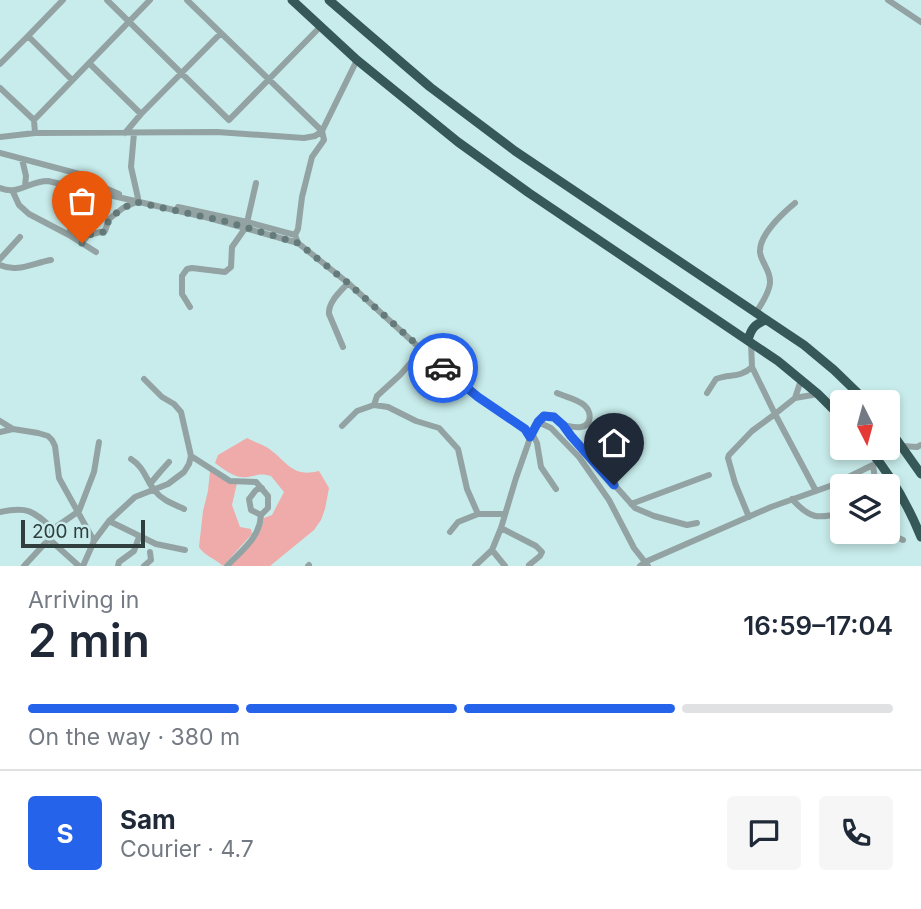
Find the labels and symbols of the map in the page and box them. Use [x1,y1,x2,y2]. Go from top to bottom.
pin [52,171,112,243]
courier [408,333,478,403]
north arrow [830,390,900,460]
pin [584,413,644,485]
scale bar [21,517,145,549]

